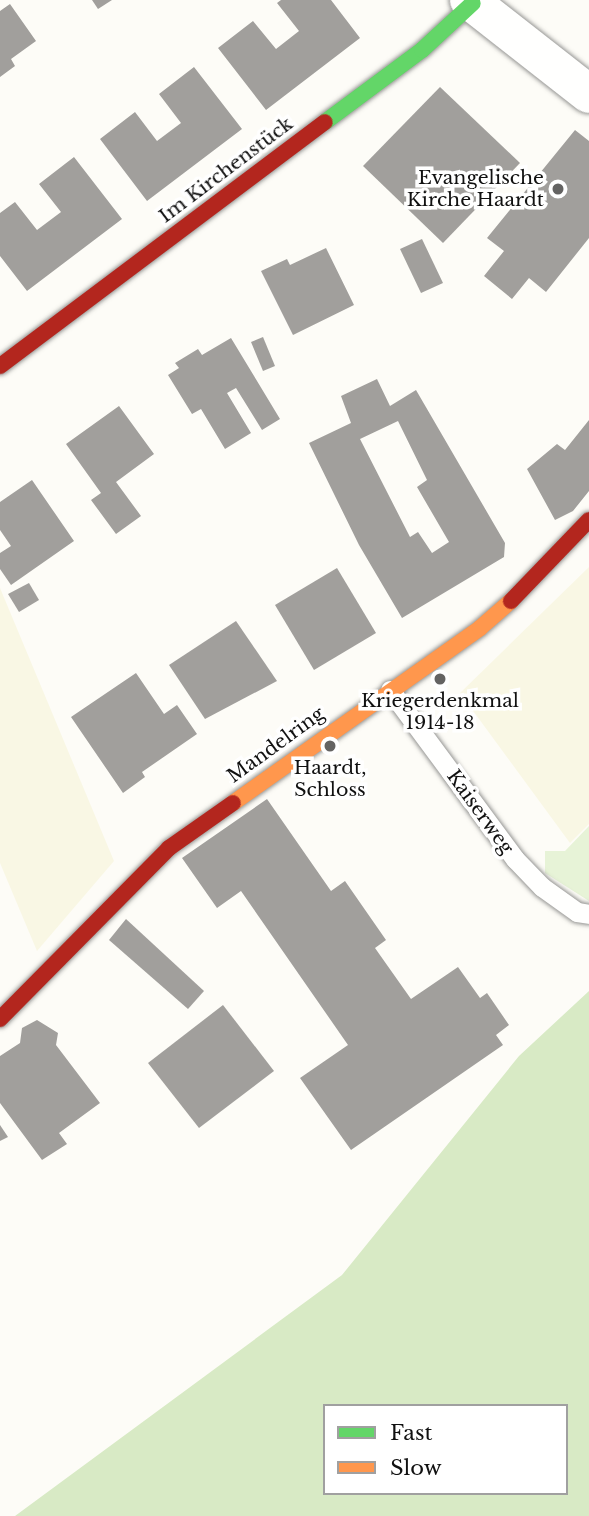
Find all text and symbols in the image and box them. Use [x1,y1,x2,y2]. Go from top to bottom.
street label: Im Kirchenstück [155,112,297,228]
place label: Evangelische Kirche Haardt [407,167,544,211]
marker: Evangelische Kirche Haardt [550,181,566,197]
marker: Kriegerdenkmal 1914-18 [432,671,448,687]
place label: Kriegerdenkmal 1914-18 [361,690,519,734]
street label: Mandelring [223,702,329,788]
marker: Haardt, Schloss [322,738,338,754]
place label: Haardt, Schloss [294,757,366,801]
street label: Kaiserweg [442,765,518,859]
legend [323,1404,568,1495]
text: Fast [390,1420,432,1446]
text: Slow [390,1455,442,1481]

